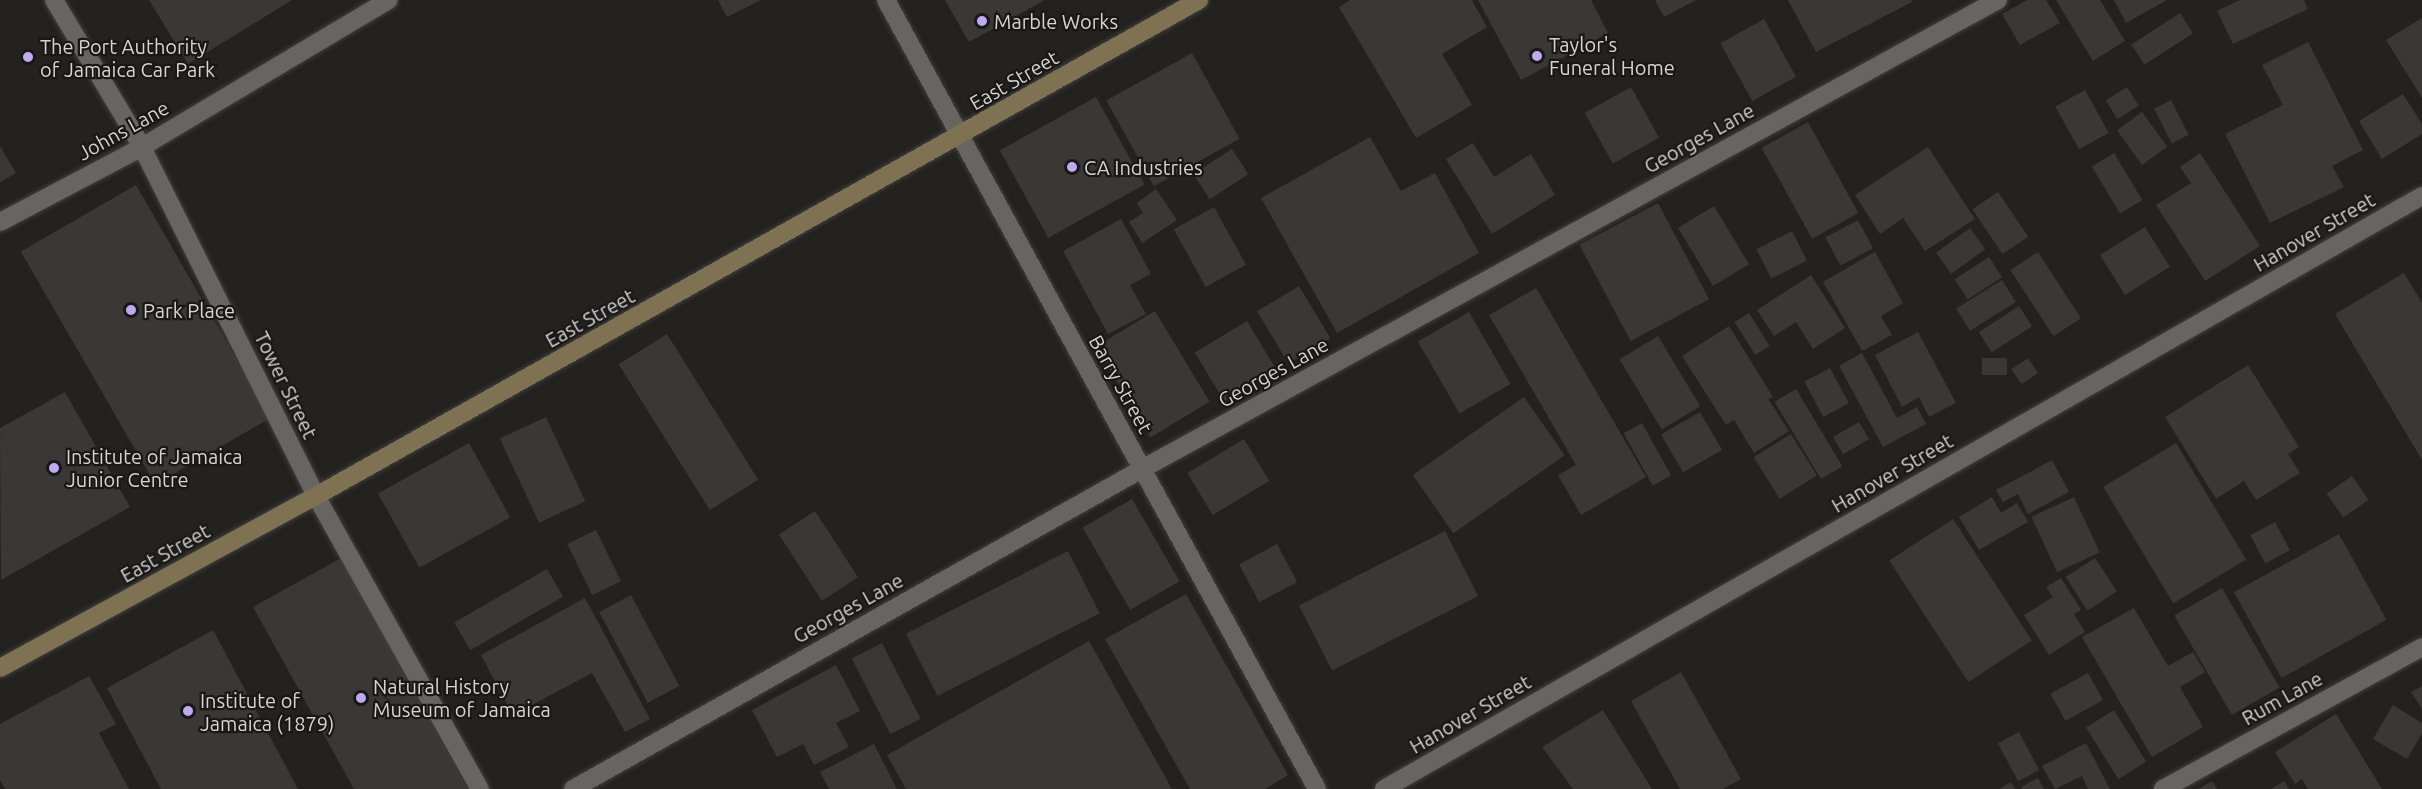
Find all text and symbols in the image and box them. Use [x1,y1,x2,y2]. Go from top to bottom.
place label: Marble Works [994,9,1118,33]
marker: Marble Works [975,14,989,28]
place label: Taylor's Funeral Home [1549,33,1675,80]
place label: The Port Authority of Jamaica Car Park [40,34,215,81]
street label: East Street [965,45,1063,115]
marker: Taylor's Funeral Home [1530,49,1544,63]
marker: The Port Authority of Jamaica Car Park [21,50,35,64]
street label: Johns Lane [73,95,173,165]
street label: Georges Lane [1640,98,1758,178]
place label: CA Industries [1084,155,1203,179]
marker: CA Industries [1065,160,1079,174]
street label: Hanover Street [2249,188,2379,276]
street label: East Street [541,284,639,352]
place label: Park Place [143,298,235,322]
marker: Park Place [124,303,138,317]
street label: Tower Street [250,327,322,443]
street label: Barry Street [1084,331,1158,437]
street label: Georges Lane [1214,332,1332,412]
street label: Hanover Street [1827,429,1957,517]
place label: Institute of Jamaica Junior Centre [66,444,243,491]
marker: Institute of Jamaica Junior Centre [47,461,61,475]
street label: East Street [116,519,214,587]
street label: Georges Lane [789,568,907,648]
street label: Rum Lane [2237,666,2327,730]
street label: Hanover Street [1405,670,1535,758]
place label: Natural History Museum of Jamaica [373,674,551,721]
place label: Institute of Jamaica (1879) [200,688,334,735]
marker: Natural History Museum of Jamaica [354,691,368,705]
marker: Institute of Jamaica (1879) [181,704,195,718]

